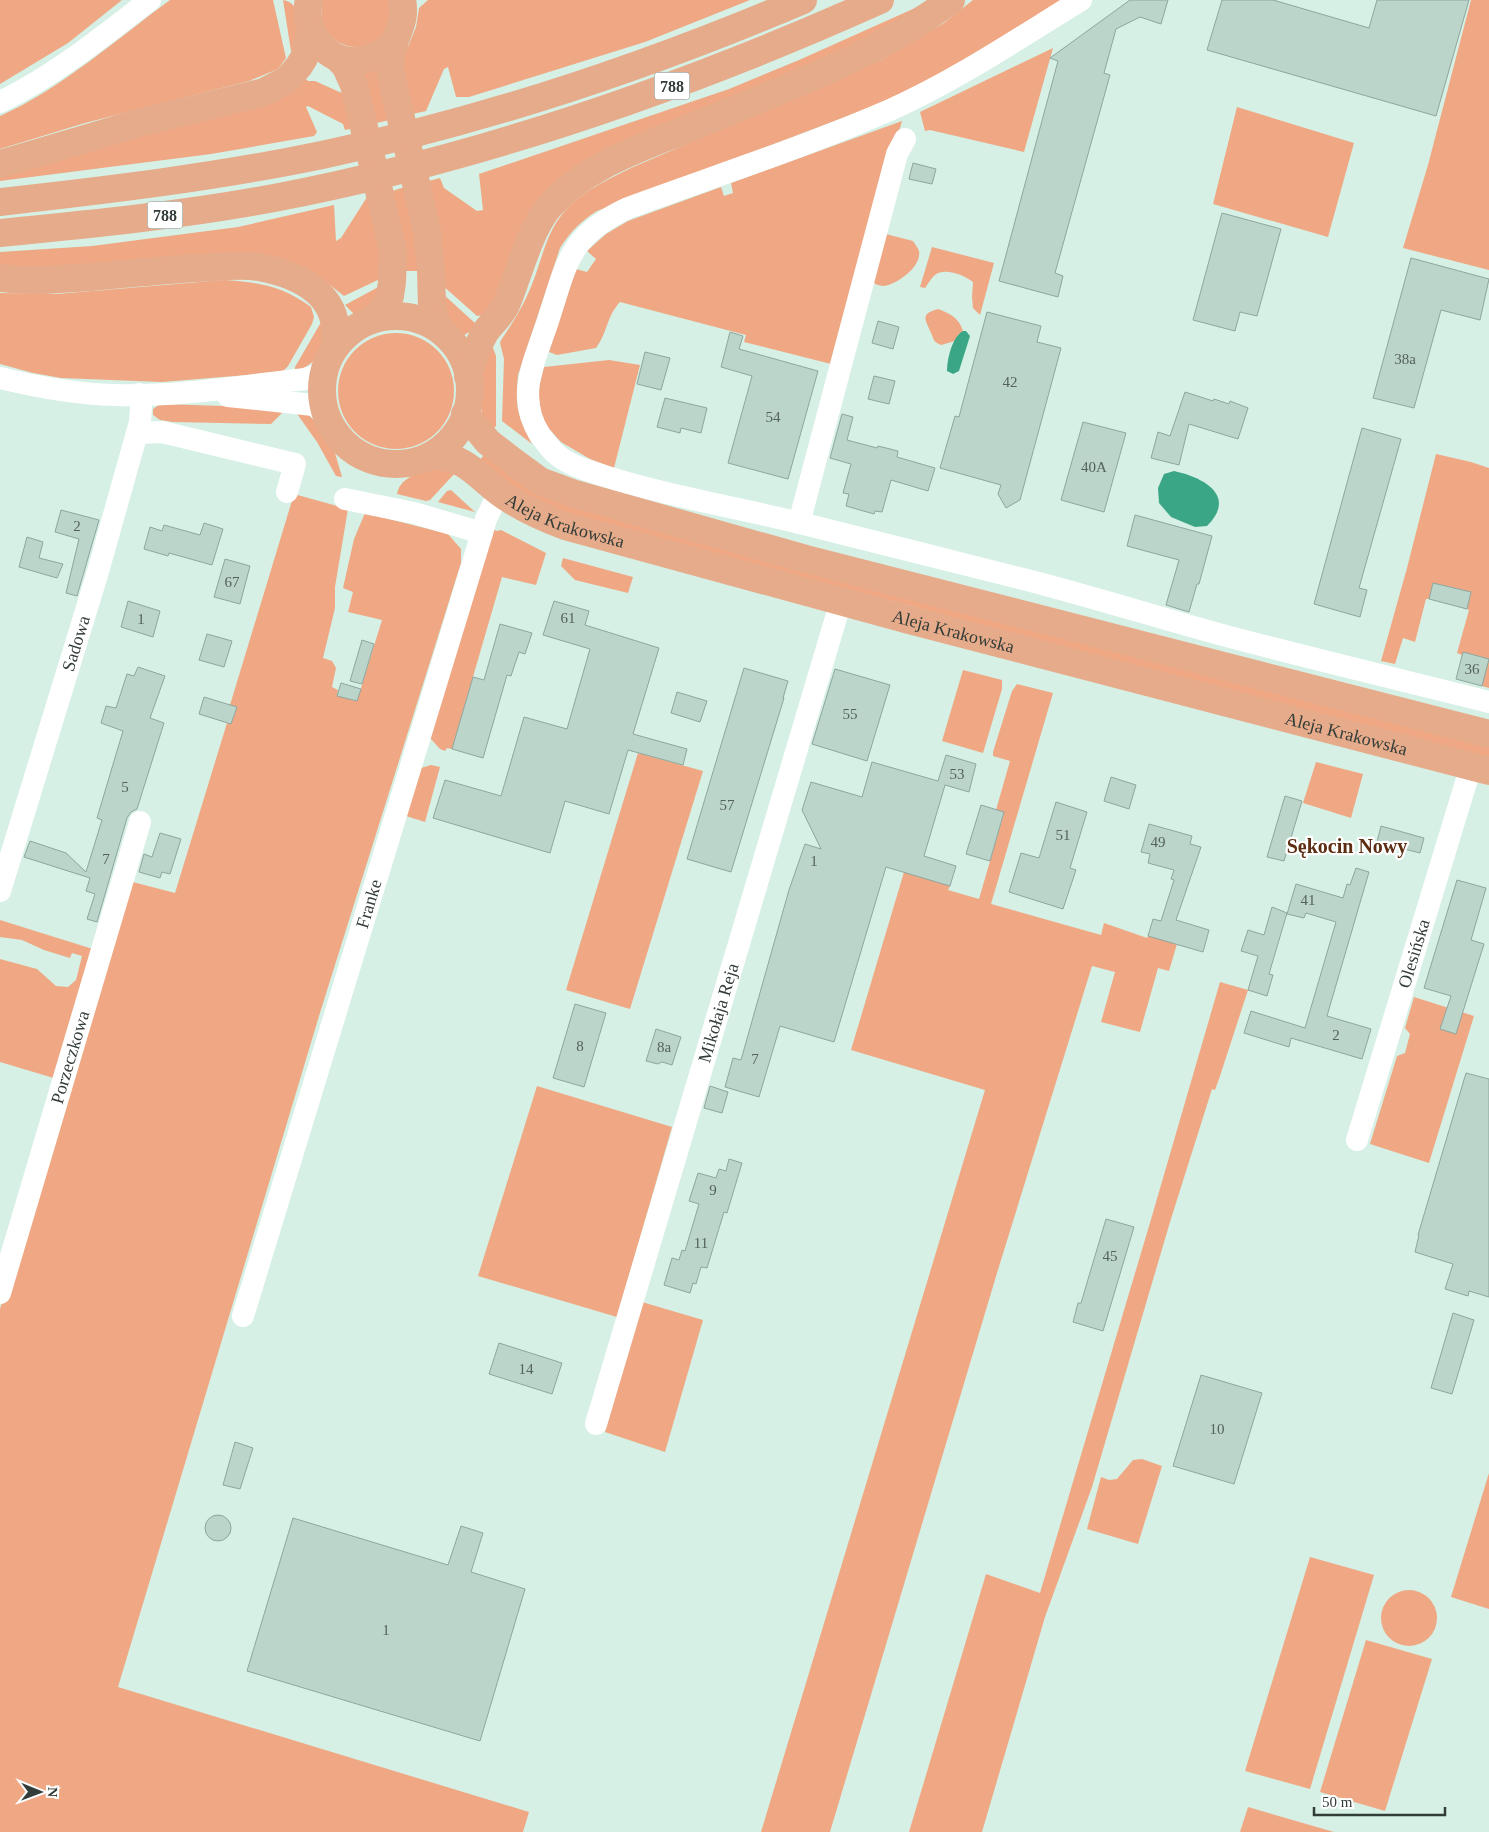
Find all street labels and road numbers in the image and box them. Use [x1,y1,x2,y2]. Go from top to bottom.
road number: 788 [654,72,690,100]
road number: 788 [148,202,182,228]
street label: Aleja Krakowska [502,489,627,552]
street label: Aleja Krakowska [890,606,1017,657]
street label: Sadowa [58,613,94,674]
street label: Aleja Krakowska [1283,708,1409,759]
street label: Franke [352,877,386,931]
street label: Olesińska [1394,917,1434,990]
street label: Mikołaja Reja [694,961,743,1065]
street label: Porzeczkowa [47,1008,93,1106]

